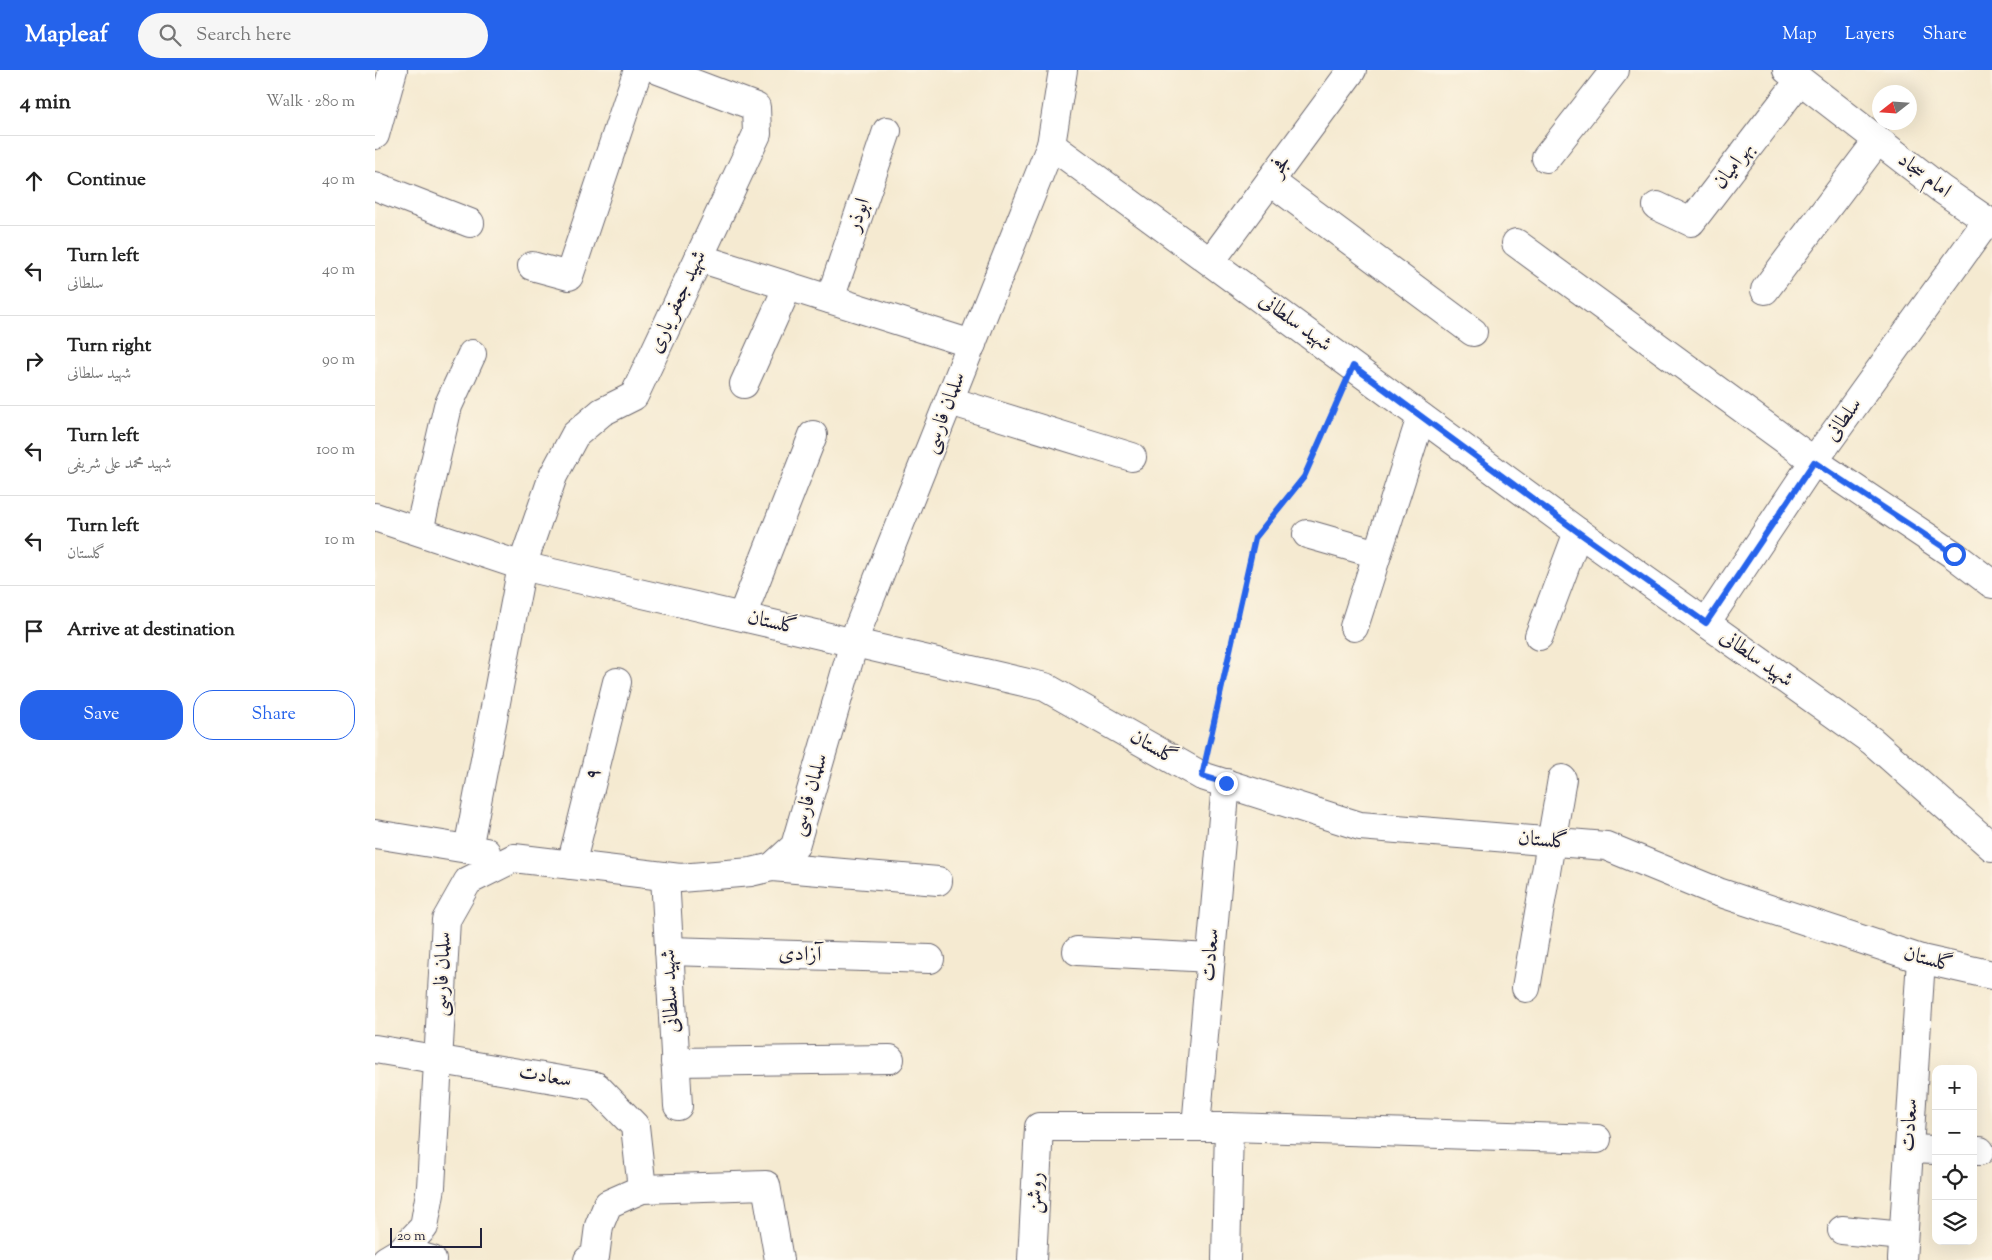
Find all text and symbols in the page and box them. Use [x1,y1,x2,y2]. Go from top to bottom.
search box [138,13,488,58]
text: Mapleaf [25,18,108,52]
icon: search [156,21,184,49]
text: Search here [196,22,291,49]
text: Map [1782,22,1817,48]
text: Layers [1845,22,1895,48]
text: Share [1923,22,1967,48]
north arrow [1872,85,1917,130]
text: 4 min [20,88,71,118]
text: Walk · 280 m [266,91,355,114]
street label: بهرامیان [1706,136,1762,196]
street label: امام سجاد [1890,146,1957,207]
street label: فجر [1262,149,1299,185]
icon: ahead [20,167,48,195]
text: Continue [67,167,146,194]
text: 40 m [322,169,355,192]
street label: ابوذر [839,194,879,238]
text: Turn left [67,243,139,270]
street label: شهید جعفر یاری [641,246,715,358]
icon: left [20,257,48,285]
text: 40 m [322,259,355,282]
text: سلطانی [67,273,103,296]
street label: شهید سلطانی [1252,286,1338,360]
text: Turn right [67,333,151,360]
icon: right [20,347,48,375]
text: 90 m [322,349,355,372]
text: شهید سلطانی [67,363,131,386]
street label: سلمان فارسی [916,368,974,458]
street label: سلطانی [1818,392,1870,448]
text: Turn left [67,423,139,450]
icon: left [20,437,48,465]
text: 100 m [316,439,355,462]
text: شهید محمد علی شریفی [67,453,171,476]
text: Turn left [67,513,139,540]
icon: left [20,527,48,555]
text: 10 m [325,529,355,552]
text: گلستان [67,543,105,566]
route start [1943,543,1966,566]
street label: گلستان [744,603,800,643]
icon: arrive [20,617,48,645]
text: Arrive at destination [67,617,235,644]
street label: شهید سلطانی [1713,623,1799,695]
button: Save [20,690,183,740]
button: Share [193,690,355,740]
street label: گلستان [1124,722,1182,774]
street label: سلمان فارسی [783,750,837,840]
street label: ۹ [578,764,610,784]
route end [1215,772,1238,795]
street label: گلستان [1517,824,1569,858]
street label: سعادت [1194,927,1228,983]
street label: سلمان فارسی [426,931,460,1017]
street label: آزادی [778,939,824,971]
street label: گلستان [1900,939,1956,981]
street label: شهید سلطانی [654,948,688,1034]
street label: سعادت [516,1058,574,1096]
map controls [1932,1065,1977,1245]
button: + [1932,1065,1977,1110]
street label: سعادت [1893,1097,1927,1153]
button: − [1932,1110,1977,1155]
button: locate [1932,1155,1977,1200]
street label: روشن [1020,1171,1052,1215]
button: layers [1932,1200,1977,1245]
scale bar [390,1225,483,1248]
text: 20 m [397,1227,426,1247]

